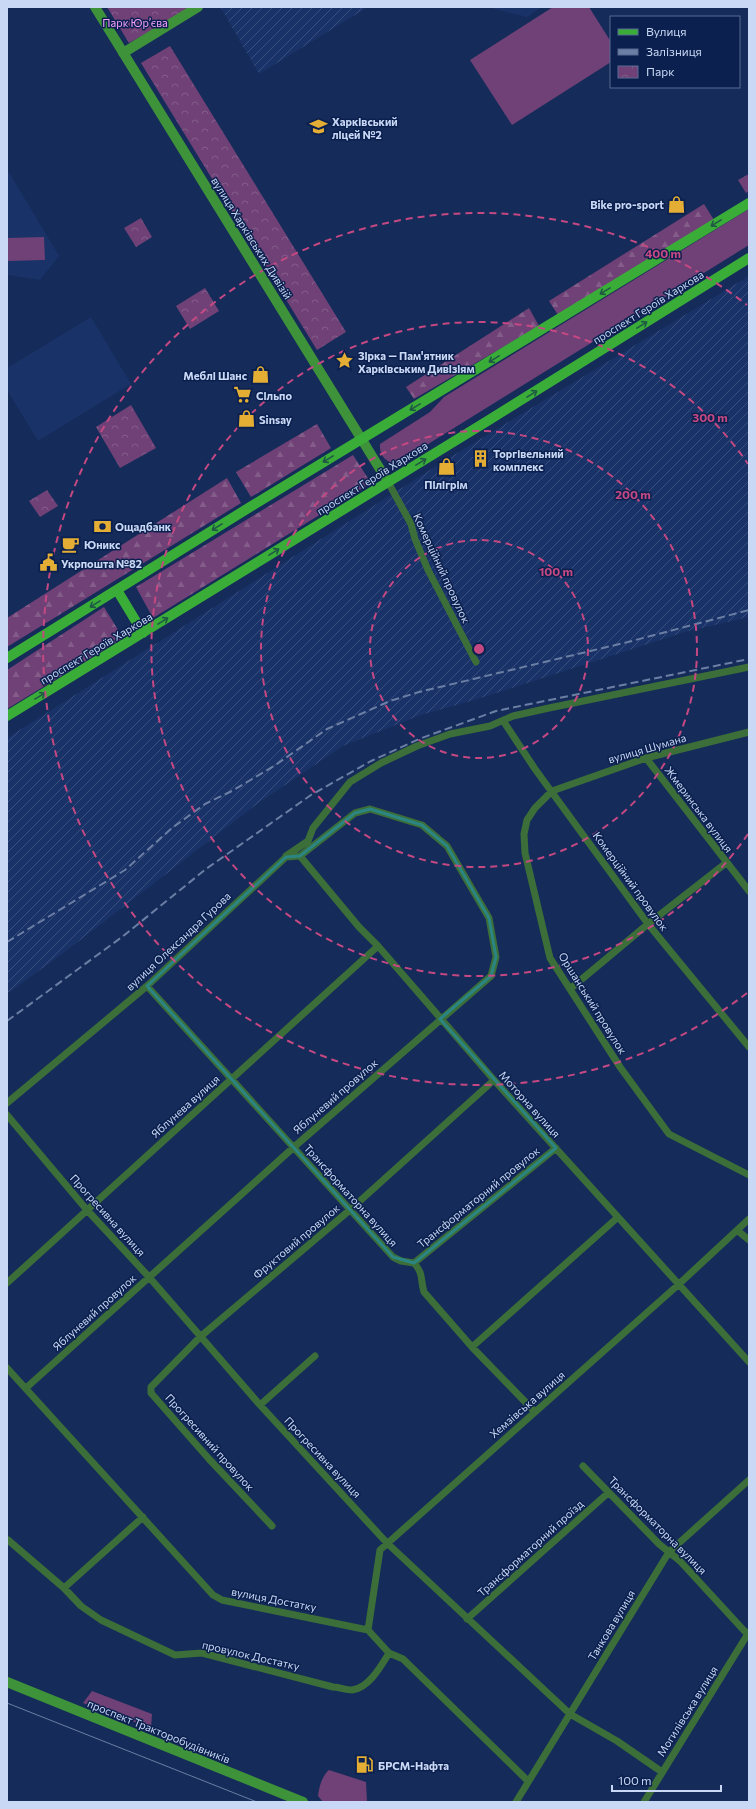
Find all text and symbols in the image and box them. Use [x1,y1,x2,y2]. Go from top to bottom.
park label: Парк Юр’єва [102,16,168,29]
legend [610,16,740,88]
text: Вулиця [646,24,687,38]
text: Залізниця [646,44,702,58]
text: Парк [646,64,675,78]
place label: Харківський ліцей №2 [332,115,398,141]
school or university icon: Харківський ліцей №2 [309,117,329,137]
street label: вулиця Харківських Дивізій [209,175,295,301]
shop icon: Bike pro-sport [667,194,687,214]
place label: Bike pro-sport [590,198,664,211]
one-way arrow [710,220,722,228]
text: 400 m [645,246,681,260]
street label: проспект Героїв Харкова [590,268,706,346]
one-way arrow [599,288,611,296]
one-way arrow [636,321,647,329]
place label: Зірка — Пам'ятник Харківським Дивізіям [358,349,475,375]
place icon: Зірка — Пам'ятник Харківським Дивізіям [335,351,355,371]
one-way arrow [489,355,500,363]
shop icon: Меблі Шанс [250,365,270,385]
place label: Меблі Шанс [183,369,247,382]
supermarket icon: Сільпо [233,385,253,405]
place label: Сільпо [256,389,292,402]
one-way arrow [526,390,537,398]
one-way arrow [409,403,421,411]
shop icon: Sinsay [236,409,256,429]
text: 300 m [692,410,728,424]
place label: Sinsay [259,413,292,426]
street label: проспект Героїв Харкова [314,439,430,517]
place label: Торгівельний комплекс [493,447,564,473]
building icon: Торгівельний комплекс [470,449,490,469]
one-way arrow [322,456,334,464]
shop icon: Пілігрім [436,456,456,476]
one-way arrow [415,457,427,465]
place label: Пілігрім [424,478,468,491]
text: 200 m [615,487,651,501]
street label: Комерційний провулок [411,511,473,625]
bank icon: Ощадбанк [92,516,112,536]
place label: Ощадбанк [115,520,172,533]
one-way arrow [211,524,223,532]
cafe icon: Юникс [61,534,81,554]
place label: Юникс [84,538,120,551]
one-way arrow [268,548,280,556]
public building icon: Укрпошта №82 [38,553,58,573]
place label: Укрпошта №82 [61,557,142,570]
text: 100 m [539,564,573,578]
one-way arrow [89,600,101,608]
street label: проспект Героїв Харкова [38,609,154,687]
one-way arrow [157,616,169,624]
centre of rings [472,642,486,656]
one-way arrow [34,692,45,700]
street label: вулиця Шумана [606,731,688,765]
street label: Жмеринська вулиця [662,763,736,855]
street label: Комерційний провулок [591,829,671,933]
street label: вулиця Олександра Гурова [123,889,233,993]
street label: Оршанський провулок [556,950,630,1056]
street label: Яблуневий провулок [290,1056,380,1136]
street label: Моторна вулиця [497,1068,563,1140]
street label: Яблунева вулиця [148,1072,222,1140]
street label: Трансформаторна вулиця [302,1141,400,1249]
street label: Трансформаторний провулок [414,1144,542,1250]
street label: Прогресивна вулиця [68,1171,148,1259]
street label: Фруктовий провулок [250,1201,342,1281]
street label: Яблуневий провулок [50,1271,138,1353]
street label: Хемзівська вулиця [487,1368,567,1440]
street label: Прогресивний провулок [163,1391,257,1493]
street label: Прогресивна вулиця [282,1414,364,1500]
street label: Трансформаторна вулиця [606,1473,710,1577]
street label: Трансформаторний проїзд [474,1497,586,1599]
street label: вулиця Достатку [230,1584,318,1614]
street label: Танкова вулиця [585,1587,637,1663]
street label: провулок Достатку [201,1637,301,1673]
street label: Могилівська вулиця [654,1663,720,1759]
street label: проспект Тракторобудівників [86,1696,232,1766]
fuel station icon: БРСМ-Нафта [355,1755,375,1775]
place label: БРСМ-Нафта [378,1759,449,1772]
scale bar [612,1767,721,1793]
text: 100 m [618,1773,652,1787]

